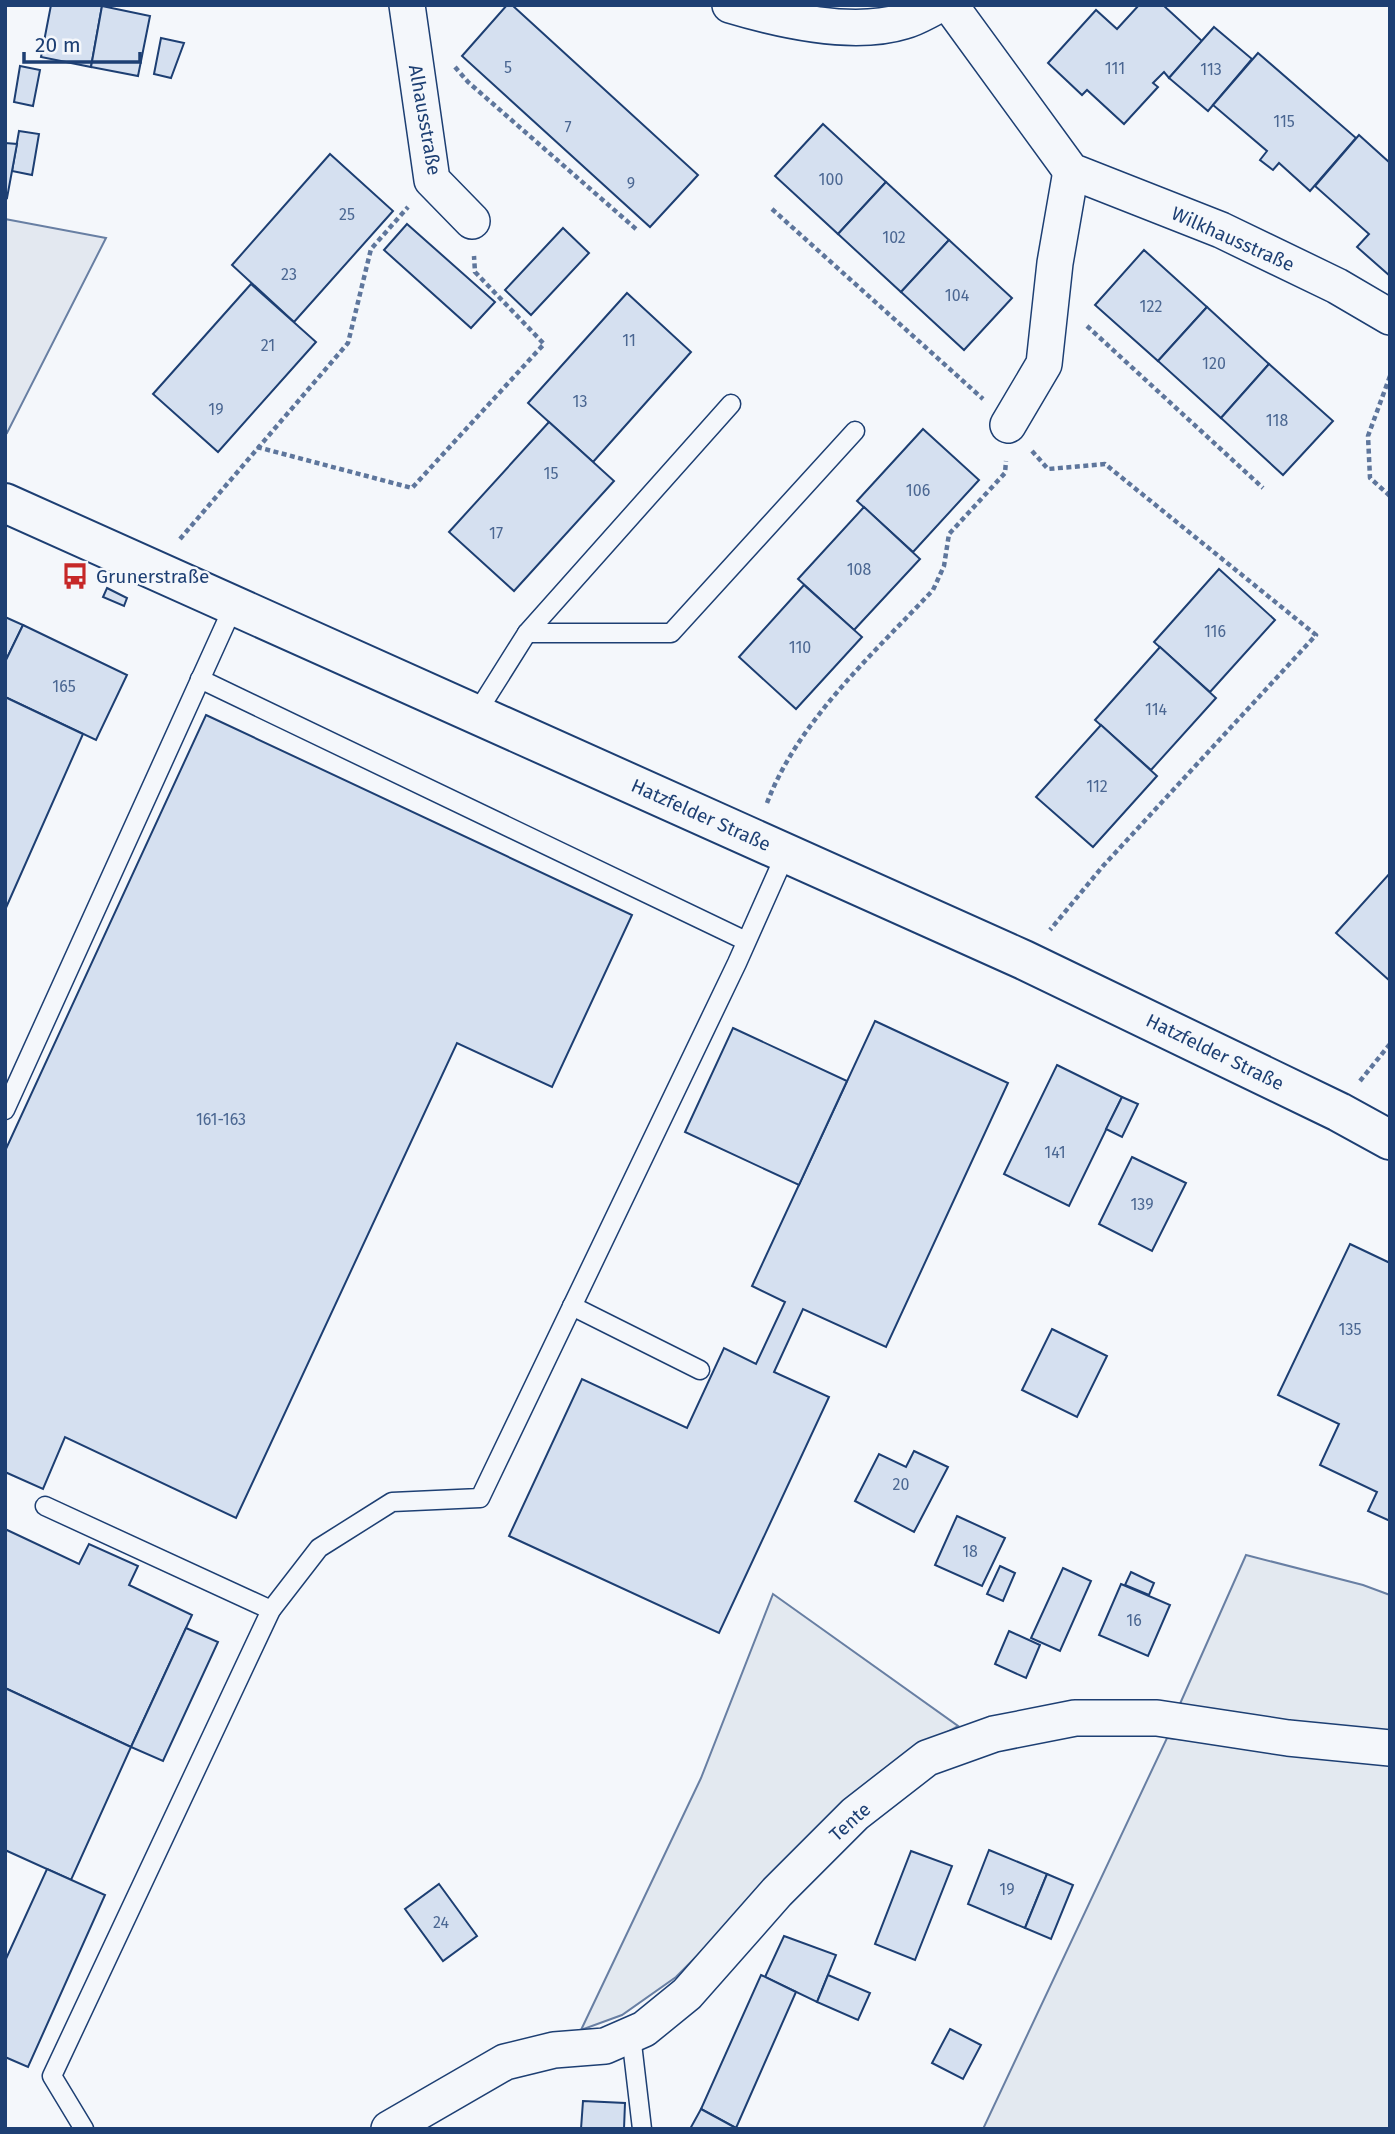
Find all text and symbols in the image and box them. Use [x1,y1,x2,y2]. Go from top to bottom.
scale bar [24,21,140,65]
text: 20 m [35,32,81,58]
house number: 5 [504,58,512,77]
house number: 111 [1105,59,1125,78]
house number: 113 [1200,60,1222,79]
street label: Alhausstraße [404,63,446,177]
house number: 115 [1273,112,1295,131]
house number: 7 [564,118,572,137]
house number: 100 [819,170,843,189]
house number: 9 [627,174,635,193]
street label: Wilkhausstraße [1168,202,1298,276]
house number: 25 [339,205,355,224]
house number: 102 [882,228,906,247]
house number: 23 [281,265,297,284]
house number: 104 [945,286,970,305]
house number: 122 [1140,297,1162,316]
house number: 11 [622,331,636,350]
house number: 21 [261,336,275,355]
house number: 120 [1202,354,1226,373]
house number: 13 [573,392,587,411]
house number: 19 [208,400,224,419]
house number: 118 [1266,411,1288,430]
house number: 15 [544,464,558,483]
house number: 106 [906,481,930,500]
house number: 17 [489,524,503,543]
house number: 108 [847,560,872,579]
bus stop icon: Grunerstraße [60,561,90,591]
place label: Grunerstraße [96,565,209,588]
house number: 116 [1204,622,1226,641]
house number: 110 [789,638,811,657]
house number: 165 [52,677,76,696]
house number: 114 [1145,700,1168,719]
street label: Hatzfelder Straße [628,774,774,856]
house number: 112 [1086,777,1108,796]
street label: Hatzfelder Straße [1142,1009,1288,1095]
house number: 161-163 [196,1110,246,1129]
house number: 141 [1044,1143,1066,1162]
house number: 139 [1130,1195,1154,1214]
house number: 135 [1339,1320,1361,1339]
house number: 20 [893,1475,909,1494]
house number: 18 [962,1542,978,1561]
house number: 16 [1126,1611,1142,1630]
street label: Tente [825,1798,875,1846]
house number: 19 [999,1880,1015,1899]
house number: 24 [433,1913,449,1932]

